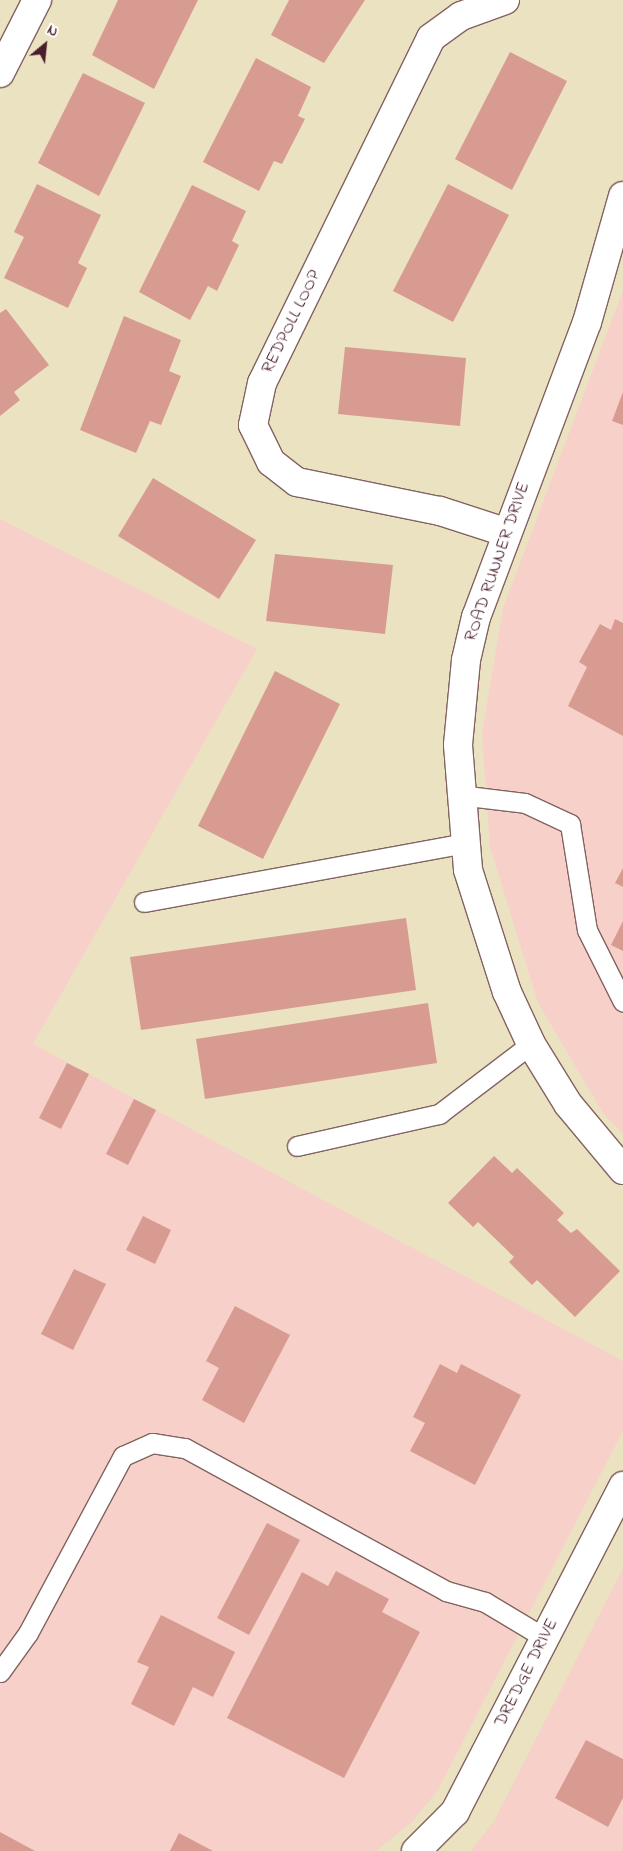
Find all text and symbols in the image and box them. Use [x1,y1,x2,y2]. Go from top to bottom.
north arrow [20,20,70,70]
text: N [43,20,61,43]
street label: REDPOLL LOOP [258,267,326,377]
street label: ROAD RUNNER DRIVE [461,479,535,645]
street label: DREDGE DRIVE [490,1615,564,1731]

